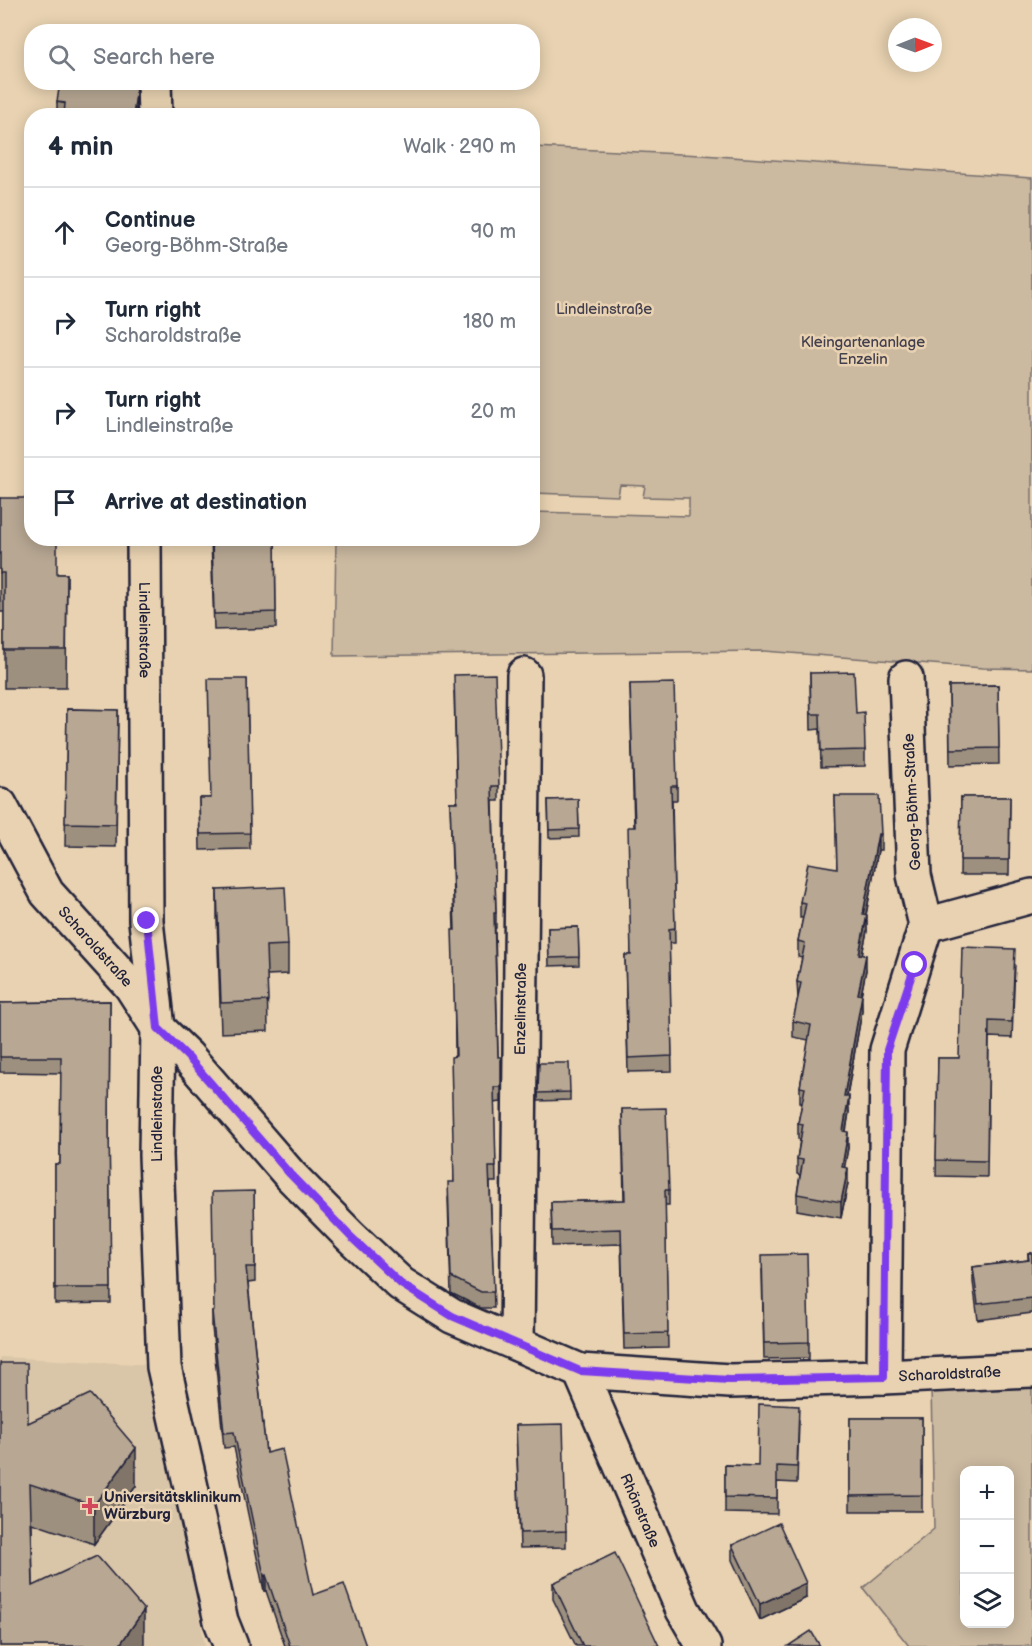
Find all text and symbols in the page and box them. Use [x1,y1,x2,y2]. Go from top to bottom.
north arrow [888,18,942,72]
search box [24,24,540,90]
icon: search [45,41,78,74]
text: Search here [93,44,215,71]
text: 4 min [48,132,113,163]
text: Walk · 290 m [403,135,516,159]
text: Continue [105,207,195,234]
icon: ahead [48,216,81,249]
text: 90 m [471,220,516,244]
text: Georg-Böhm-Straße [105,234,288,258]
text: Turn right [105,297,201,324]
park label: Lindleinstraße [556,300,652,319]
icon: right [48,306,81,339]
text: 180 m [463,310,516,334]
text: Scharoldstraße [105,324,241,348]
park label: Kleingartenanlage Enzelin [801,333,925,369]
text: Turn right [105,387,201,414]
icon: right [48,396,81,429]
text: 20 m [471,400,516,424]
text: Lindleinstraße [105,414,233,438]
icon: arrive [48,486,81,519]
text: Arrive at destination [105,489,307,516]
street label: Lindleinstraße [134,582,154,678]
street label: Georg-Böhm-Straße [899,733,926,871]
street label: Scharoldstraße [54,903,136,991]
route end [133,907,159,933]
route start [901,951,927,977]
street label: Enzelinstraße [511,963,531,1055]
street label: Lindleinstraße [148,1066,167,1162]
street label: Scharoldstraße [898,1362,1001,1386]
map controls [960,1466,1014,1628]
button: + [960,1466,1014,1520]
street label: Rhönstraße [615,1471,664,1551]
place label: Universitätsklinikum Würzburg [104,1488,241,1524]
marker: Universitätsklinikum Würzburg [81,1497,99,1515]
button: − [960,1520,1014,1574]
button: layers [960,1574,1014,1628]

